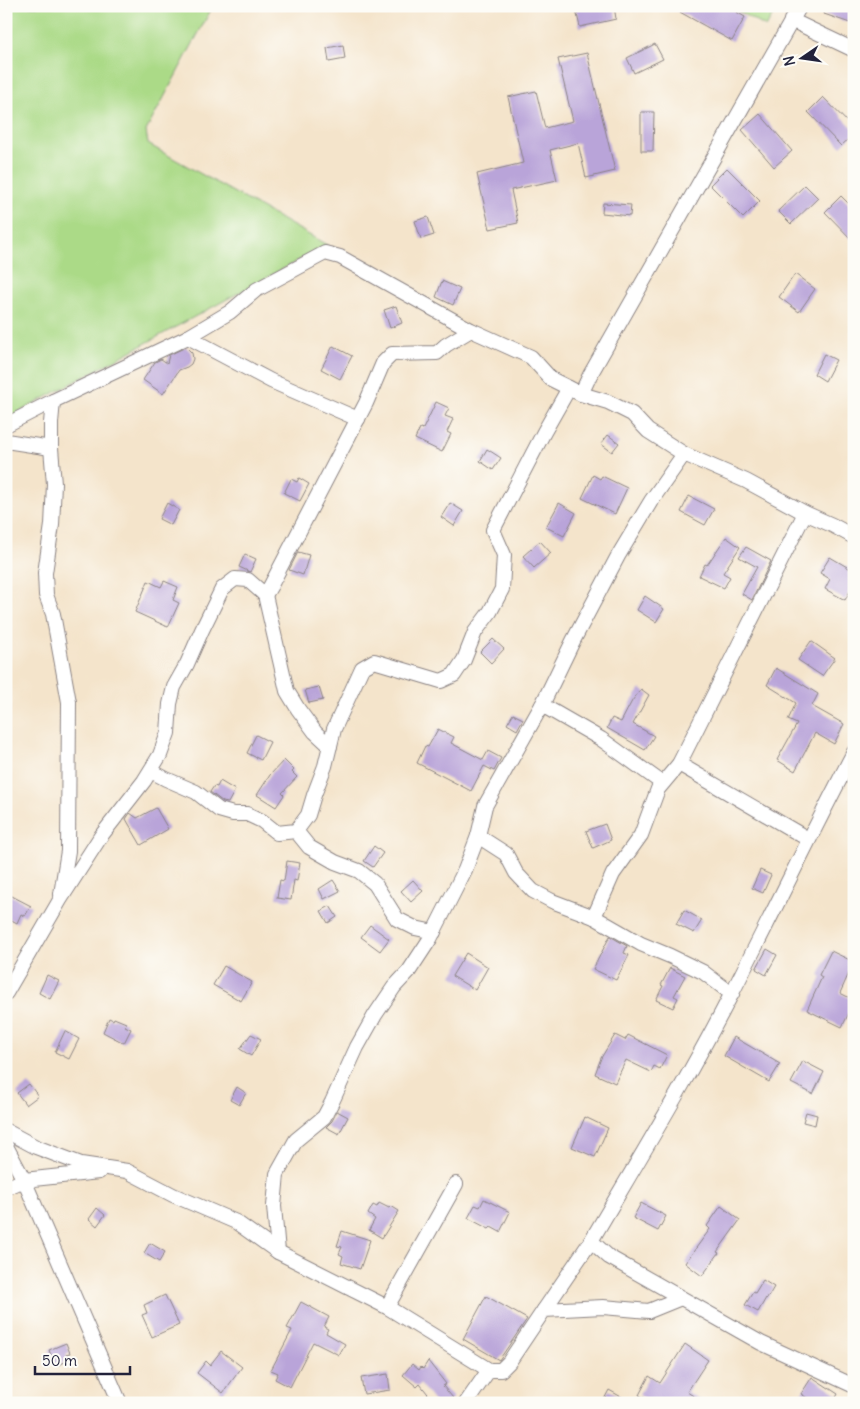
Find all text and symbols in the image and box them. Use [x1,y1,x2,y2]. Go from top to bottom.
north arrow [778,32,828,82]
text: N [779,54,799,68]
scale bar [35,1344,130,1376]
text: 50 m [42,1351,77,1370]

